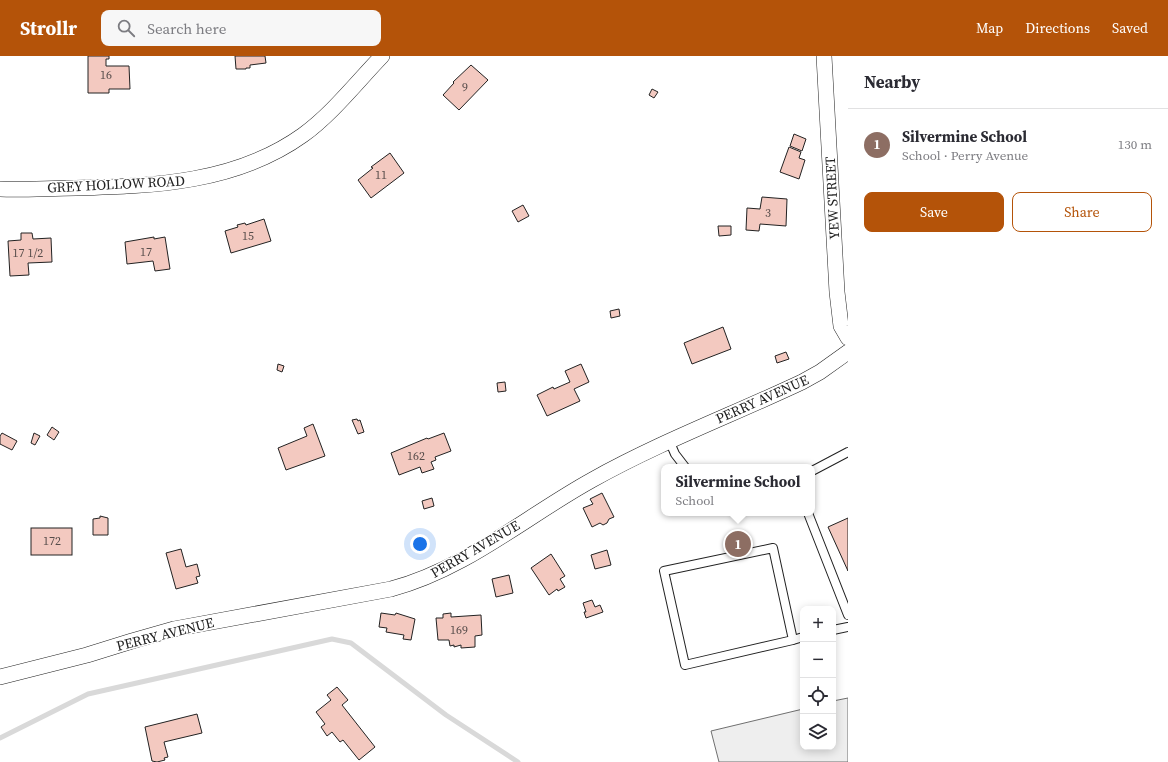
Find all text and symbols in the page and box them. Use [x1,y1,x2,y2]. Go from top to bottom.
search box [101,10,381,46]
text: Strollr [20,15,77,41]
icon: search [115,17,137,39]
text: Search here [147,18,226,39]
text: Map [976,18,1003,38]
text: Directions [1025,18,1090,38]
text: Saved [1112,18,1148,38]
house number: 16 [100,67,112,83]
text: Nearby [864,70,920,94]
house number: 9 [462,79,468,95]
text: Silvermine School [902,126,1027,147]
text: 1 [873,136,881,153]
text: 130 m [1118,136,1152,153]
text: School · Perry Avenue [902,147,1028,164]
street label: YEW STREET [820,155,844,240]
house number: 11 [375,167,387,183]
street label: GREY HOLLOW ROAD [47,170,185,198]
button: Save [864,192,1004,232]
button: Share [1012,192,1152,232]
house number: 3 [765,205,771,221]
house number: 15 [242,228,254,244]
house number: 17 [140,244,152,260]
house number: 17 1/2 [13,245,43,261]
street label: PERRY AVENUE [712,370,812,428]
house number: 162 [407,448,425,464]
popup [661,464,815,516]
text: Silvermine School [675,471,801,492]
text: School [675,492,714,509]
street label: PERRY AVENUE [427,515,523,583]
pin: 1 [725,529,751,559]
house number: 172 [43,533,61,549]
your location [410,534,430,554]
map controls [800,606,836,750]
button: + [800,606,836,642]
street label: PERRY AVENUE [114,612,216,656]
house number: 169 [450,622,468,638]
button: − [800,642,836,678]
button: locate [800,678,836,714]
button: layers [800,714,836,750]

